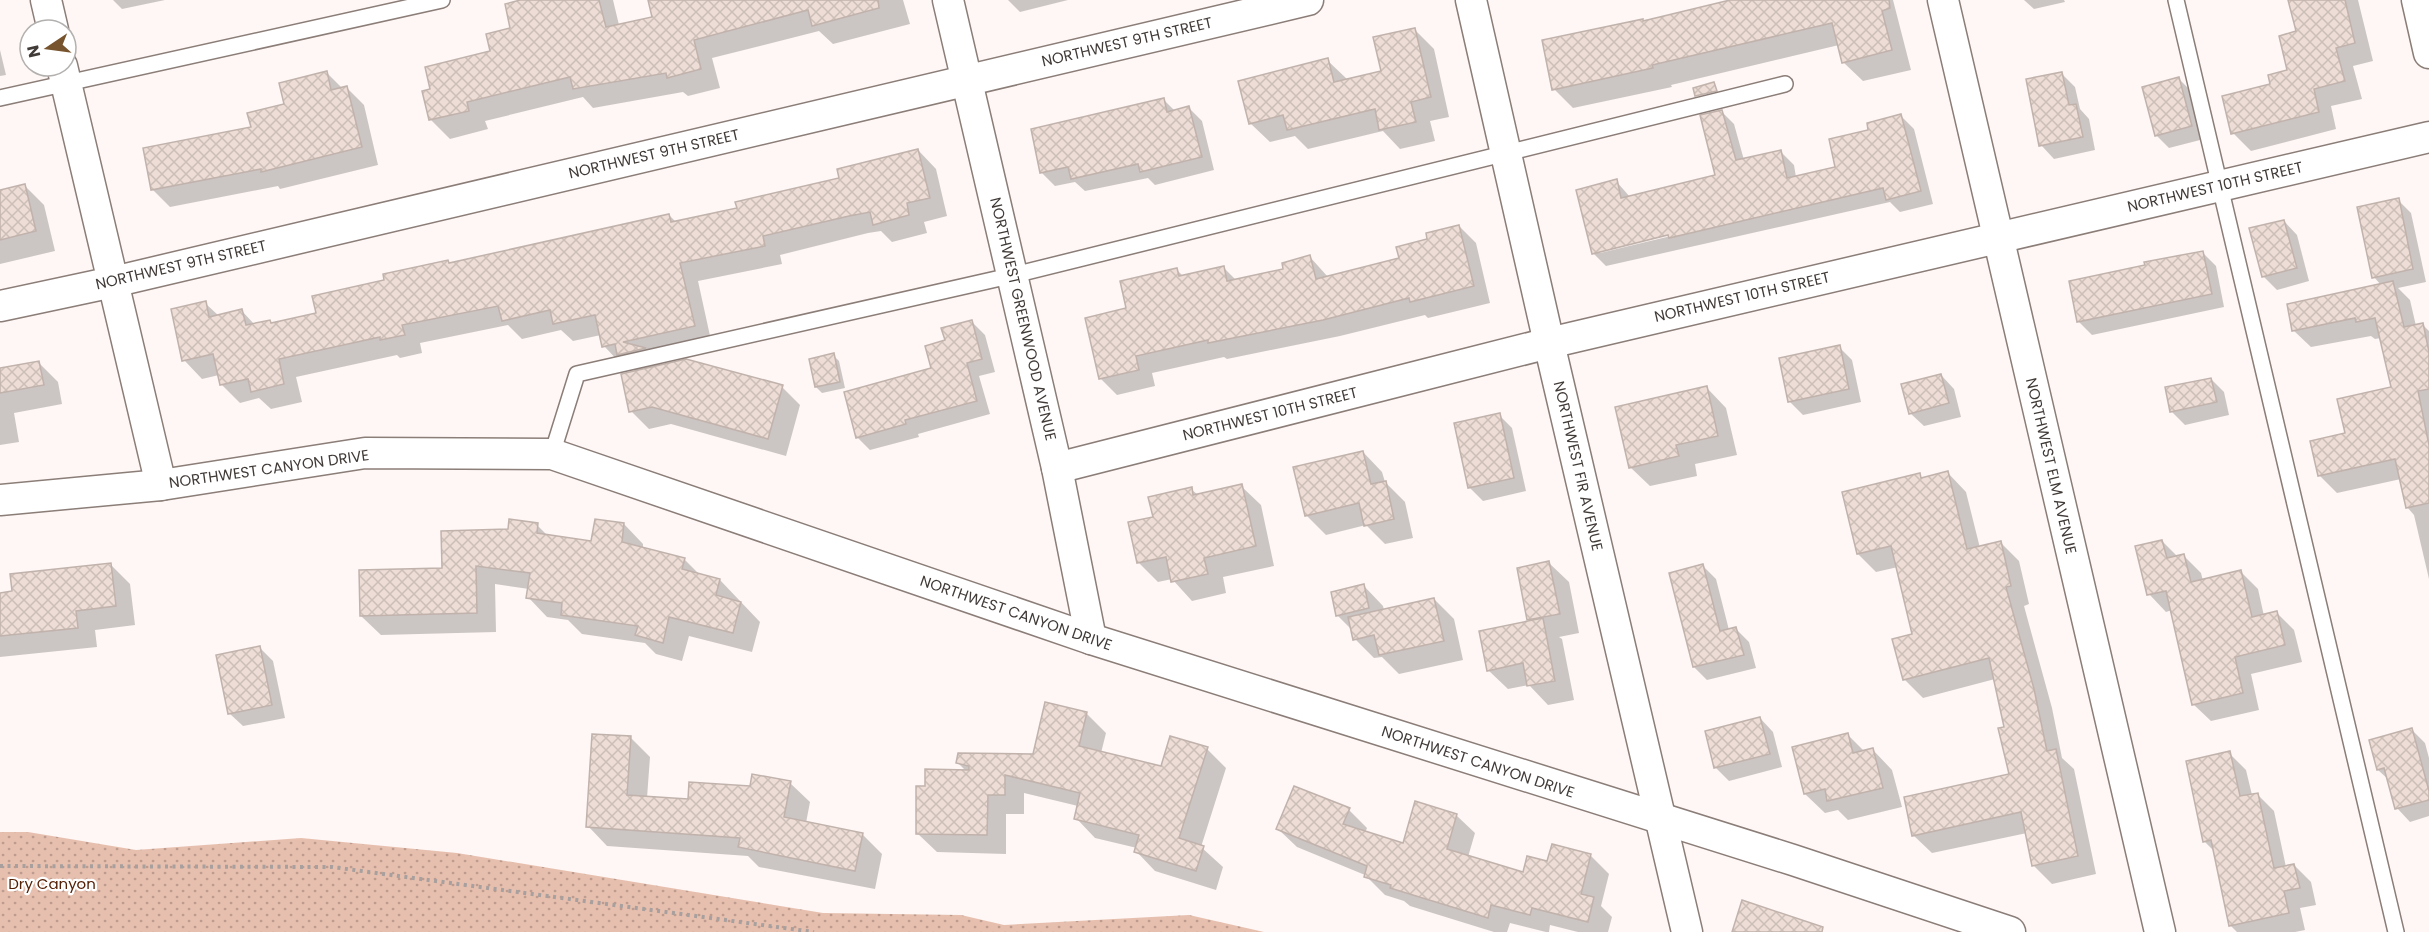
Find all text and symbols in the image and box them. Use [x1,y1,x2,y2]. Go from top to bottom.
street label: NORTHWEST 9TH STREET [1039,12,1214,71]
north arrow [18,18,78,78]
text: N [21,43,46,60]
street label: NORTHWEST 9TH STREET [566,124,741,183]
street label: NORTHWEST 10TH STREET [2125,156,2305,217]
street label: NORTHWEST GREENWOOD AVENUE [985,195,1062,443]
street label: NORTHWEST 9TH STREET [93,235,268,294]
street label: NORTHWEST 10TH STREET [1652,266,1832,327]
street label: NORTHWEST ELM AVENUE [2021,376,2082,556]
street label: NORTHWEST FIR AVENUE [1549,379,1608,553]
street label: NORTHWEST 10TH STREET [1180,382,1359,445]
street label: NORTHWEST CANYON DRIVE [168,444,370,493]
street label: NORTHWEST CANYON DRIVE [917,570,1115,655]
street label: NORTHWEST CANYON DRIVE [1379,720,1577,803]
park label: Dry Canyon [8,873,96,894]

